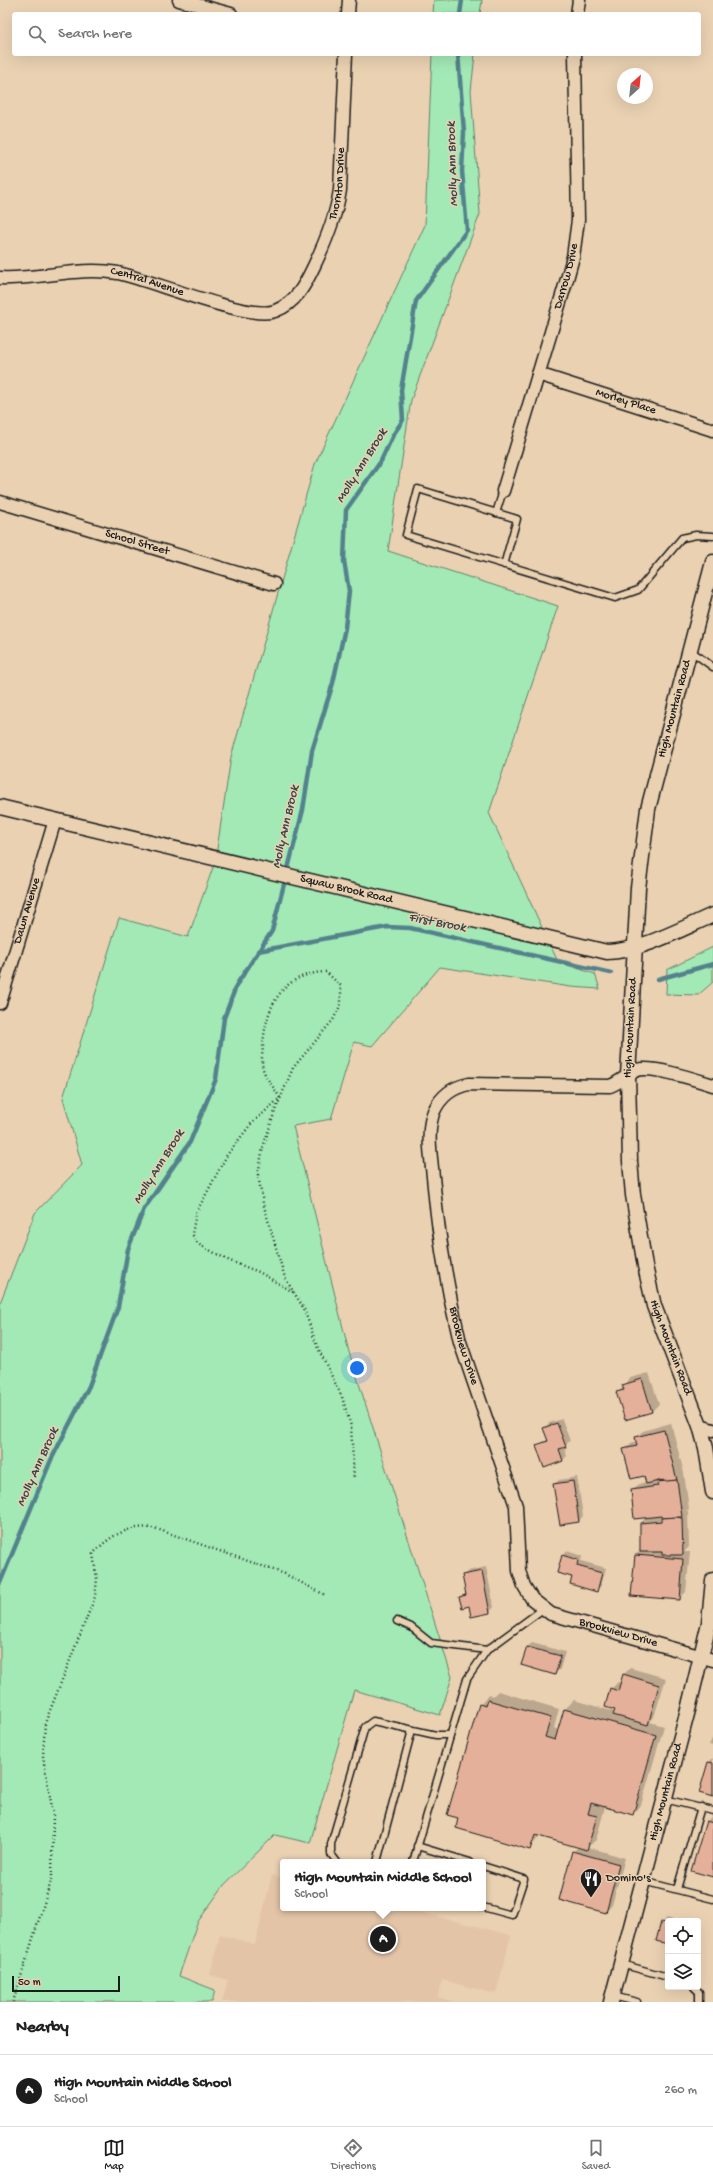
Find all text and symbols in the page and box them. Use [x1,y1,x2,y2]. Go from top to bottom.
search box [12,12,701,56]
icon: search [26,23,48,45]
text: Search here [58,25,132,43]
north arrow [617,68,653,104]
water label: Molly Ann Brook [444,120,462,207]
street label: Thornton Drive [326,146,349,223]
street label: Darrow Drive [551,242,582,312]
street label: Central Avenue [110,265,186,300]
street label: Morley Place [594,386,658,418]
water label: Molly Ann Brook [333,425,391,506]
street label: School Street [103,527,172,559]
street label: High Mountain Road [655,658,695,759]
water label: Molly Ann Brook [269,783,303,870]
street label: Squaw Brook Road [299,872,395,908]
street label: Dawn Avenue [11,875,44,947]
water label: First Brook [407,910,468,936]
street label: High Mountain Road [621,977,641,1078]
water label: Molly Ann Brook [130,1126,188,1207]
street label: High Mountain Road [646,1299,695,1398]
street label: Brookview Drive [445,1305,481,1387]
your location [347,1358,367,1378]
water label: Molly Ann Brook [14,1424,63,1509]
street label: Brookview Drive [576,1615,660,1651]
street label: High Mountain Road [647,1741,686,1843]
popup [280,1859,486,1911]
restaurant icon: Domino's [578,1866,604,1899]
text: High Mountain Middle School [294,1869,472,1887]
place label: Domino's [605,1872,651,1886]
text: School [294,1887,328,1902]
map controls [665,1918,701,1990]
button: locate [665,1918,701,1954]
pin: A [370,1924,396,1954]
button: layers [665,1954,701,1990]
scale bar [12,1974,120,1993]
text: 50 m [18,1977,40,1989]
text: Nearby [16,2018,69,2038]
text: High Mountain Middle School [54,2074,232,2092]
text: A [25,2083,33,2098]
text: 260 m [664,2083,697,2098]
text: School [54,2092,88,2107]
tab: Map [103,2137,125,2173]
tab: Directions [331,2137,376,2173]
tab: Saved [582,2137,610,2173]

